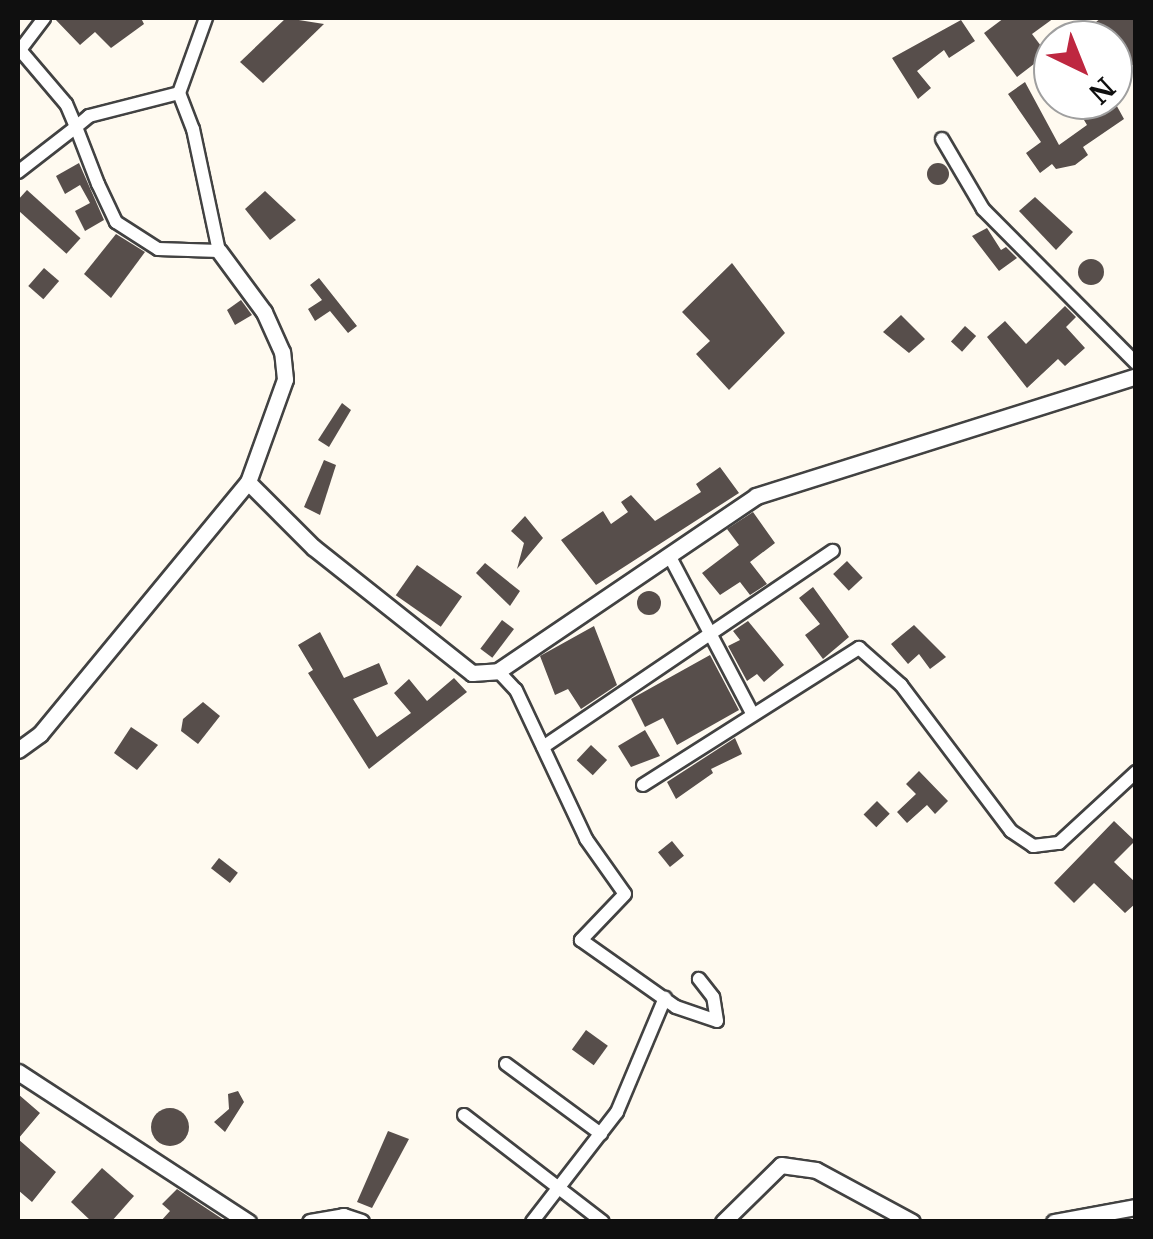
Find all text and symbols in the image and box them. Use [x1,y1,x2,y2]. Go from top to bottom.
north arrow [1033,20,1133,120]
text: N [1082,70,1122,111]

